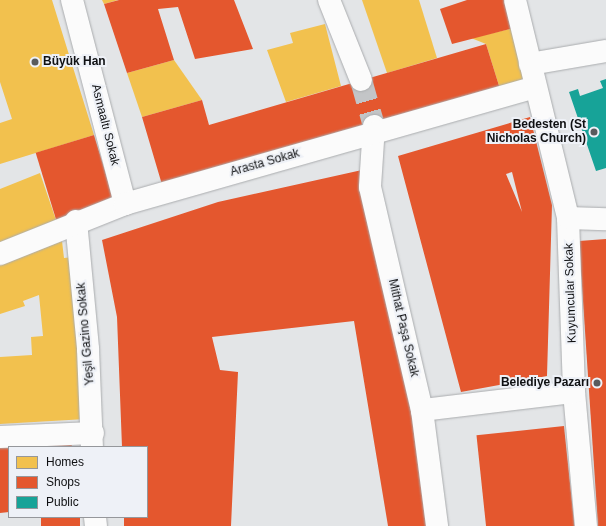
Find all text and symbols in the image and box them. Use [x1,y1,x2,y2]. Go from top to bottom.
place label: Büyük Han [43,55,106,69]
marker: Büyük Han [30,57,40,67]
street label: Asmaaltı Sokak [88,83,122,167]
place label: Bedesten (St Nicholas Church) [487,118,586,146]
marker: Bedesten (St Nicholas Church) [589,127,599,137]
street label: Arasta Sokak [229,146,301,180]
street label: Kuyumcular Sokak [562,243,580,343]
street label: Mithat Paşa Sokak [385,278,421,378]
street label: Yeşil Gazino Sokak [74,282,98,386]
place label: Belediye Pazarı [501,376,589,390]
marker: Belediye Pazarı [592,378,602,388]
legend [8,446,148,518]
text: Homes [46,455,84,469]
text: Shops [46,475,80,489]
text: Public [46,495,79,509]

